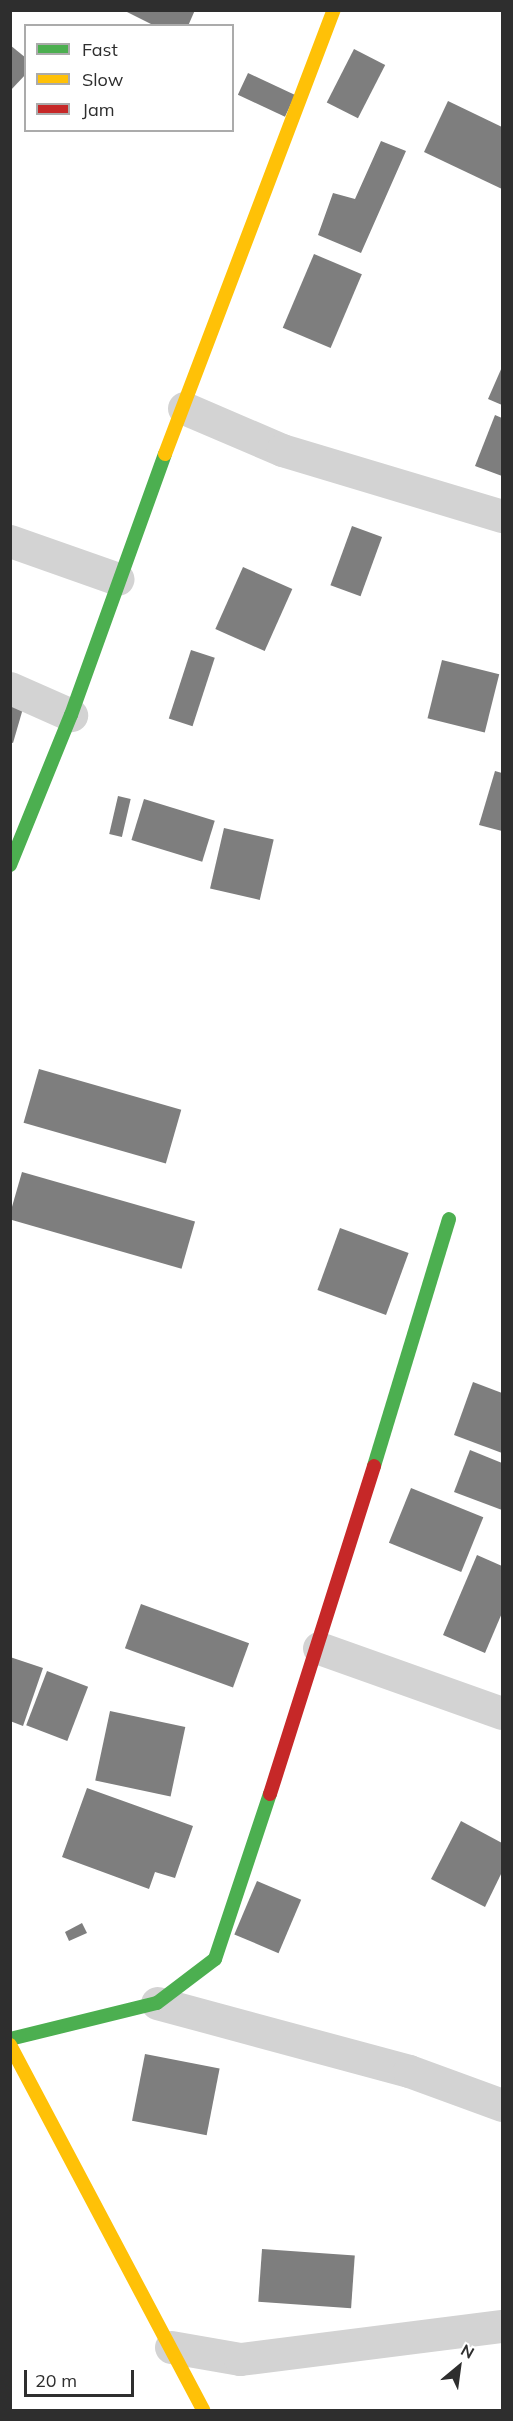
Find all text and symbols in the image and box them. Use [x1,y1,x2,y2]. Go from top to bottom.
legend [24,24,234,132]
text: Fast [82,38,118,61]
text: Slow [82,68,123,91]
text: Jam [82,98,115,121]
north arrow [429,2337,489,2397]
text: N [458,2340,478,2363]
scale bar [27,2358,136,2396]
text: 20 m [35,2369,77,2392]

